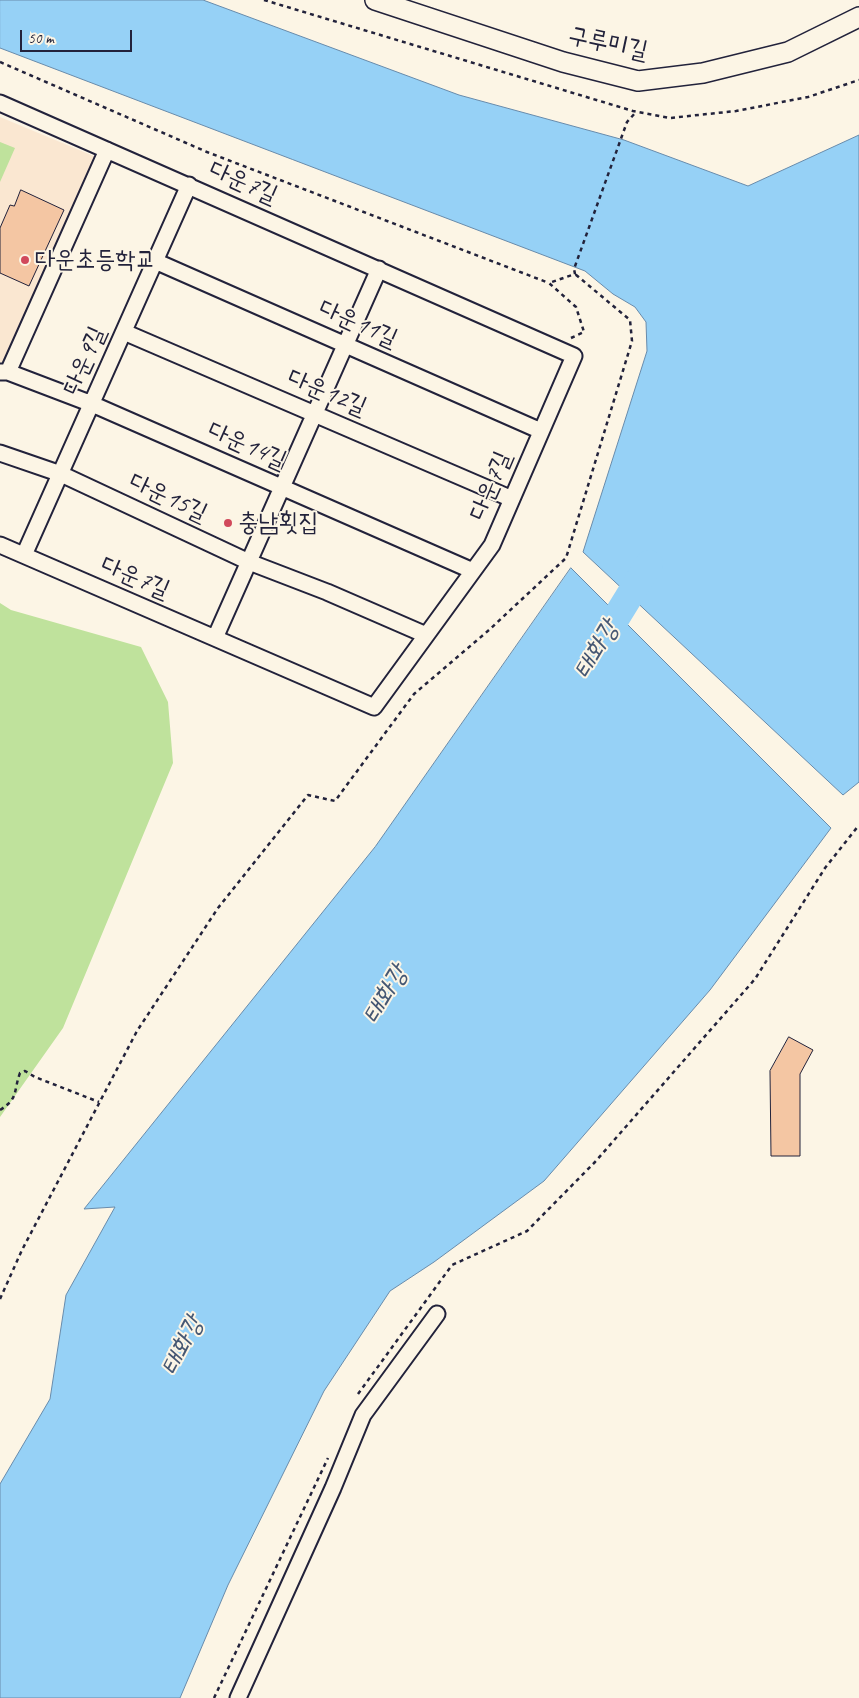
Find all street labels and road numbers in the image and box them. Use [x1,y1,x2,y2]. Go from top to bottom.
street label: 구루미길 [566,21,650,67]
street label: 다운7길 [204,155,282,211]
street label: 다운11길 [314,293,402,355]
street label: 다운9길 [57,322,113,400]
street label: 다운12길 [283,363,371,423]
street label: 다운14길 [203,415,291,477]
street label: 다운7길 [463,447,519,525]
street label: 다운15길 [124,467,212,529]
street label: 다운7길 [96,550,174,606]

